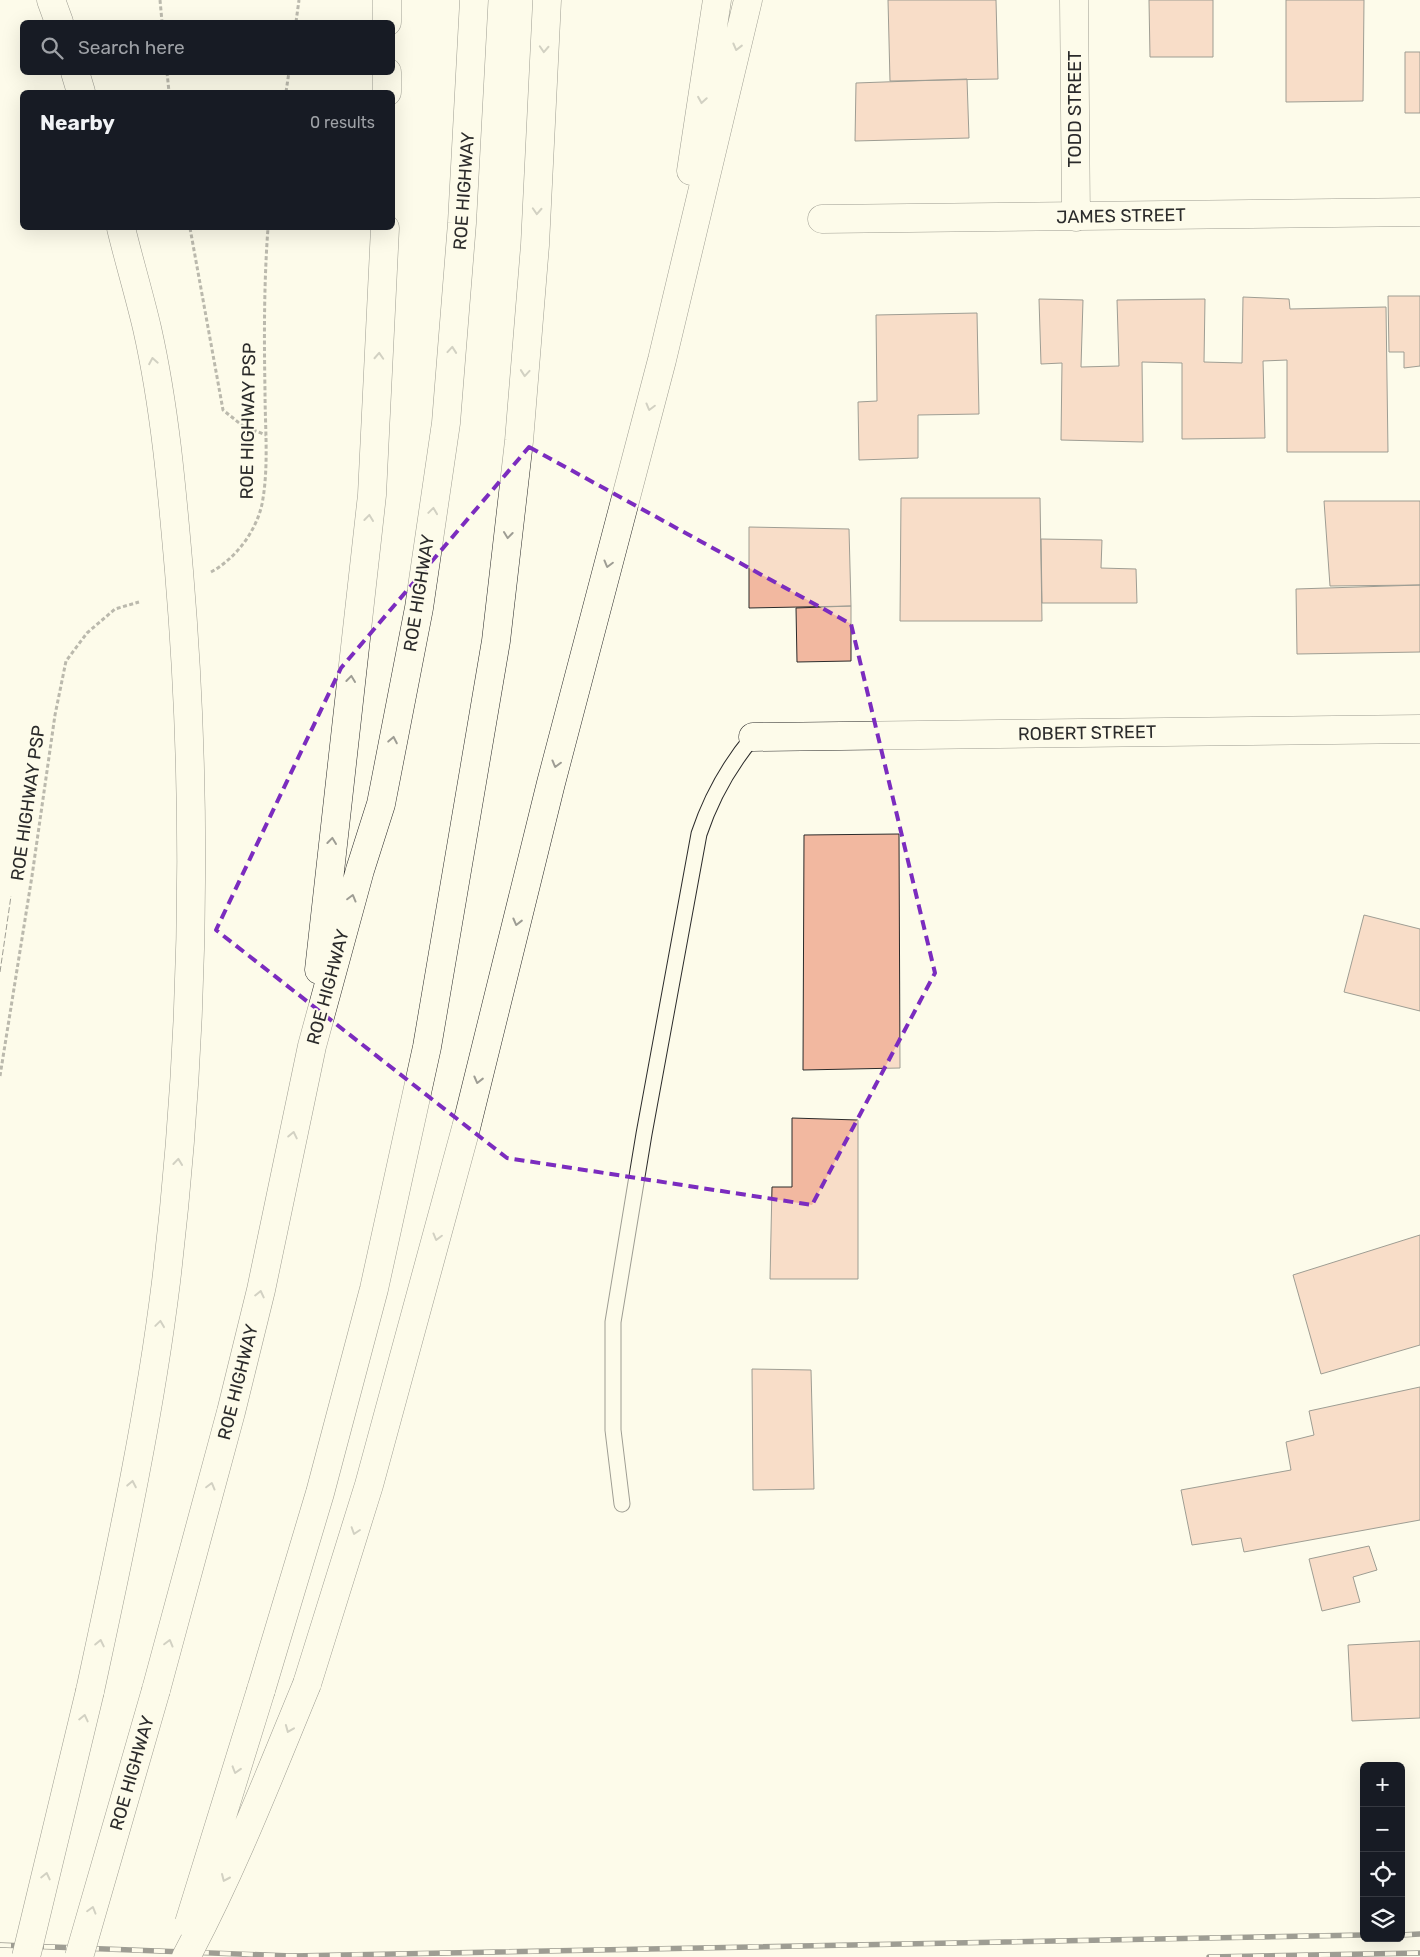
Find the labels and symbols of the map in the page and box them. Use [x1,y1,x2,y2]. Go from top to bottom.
one-way arrow [732,43,743,52]
one-way arrow [539,45,550,53]
street label: TODD STREET [1064,50,1086,168]
one-way arrow [697,96,707,104]
street label: ROE HIGHWAY [449,131,479,251]
street label: JAMES STREET [1056,204,1186,228]
one-way arrow [531,207,542,215]
street label: ROE HIGHWAY PSP [236,342,260,500]
one-way arrow [446,346,457,354]
one-way arrow [373,351,384,359]
one-way arrow [148,357,159,366]
one-way arrow [519,369,530,377]
one-way arrow [645,403,655,411]
one-way arrow [427,507,437,516]
one-way arrow [363,513,374,521]
one-way arrow [503,531,514,539]
street label: ROE HIGHWAY [399,532,439,653]
one-way arrow [604,560,614,568]
one-way arrow [345,675,356,683]
street label: ROBERT STREET [1018,721,1156,745]
street label: ROE HIGHWAY PSP [6,724,50,882]
one-way arrow [388,736,398,745]
one-way arrow [551,760,562,769]
one-way arrow [326,836,337,844]
one-way arrow [347,894,357,902]
one-way arrow [512,918,523,927]
street label: ROE HIGHWAY [302,927,354,1047]
one-way arrow [473,1075,484,1084]
one-way arrow [287,1131,298,1140]
one-way arrow [172,1158,183,1166]
one-way arrow [432,1232,442,1240]
one-way arrow [254,1290,265,1299]
one-way arrow [154,1319,164,1328]
street label: ROE HIGHWAY [213,1322,263,1442]
one-way arrow [127,1479,137,1488]
one-way arrow [205,1481,216,1490]
one-way arrow [350,1526,360,1535]
one-way arrow [163,1638,174,1647]
one-way arrow [94,1639,105,1648]
one-way arrow [78,1713,89,1722]
street label: ROE HIGHWAY [105,1713,159,1833]
one-way arrow [285,1724,295,1733]
one-way arrow [232,1766,242,1774]
one-way arrow [40,1871,51,1880]
one-way arrow [222,1873,232,1882]
one-way arrow [87,1907,97,1915]

